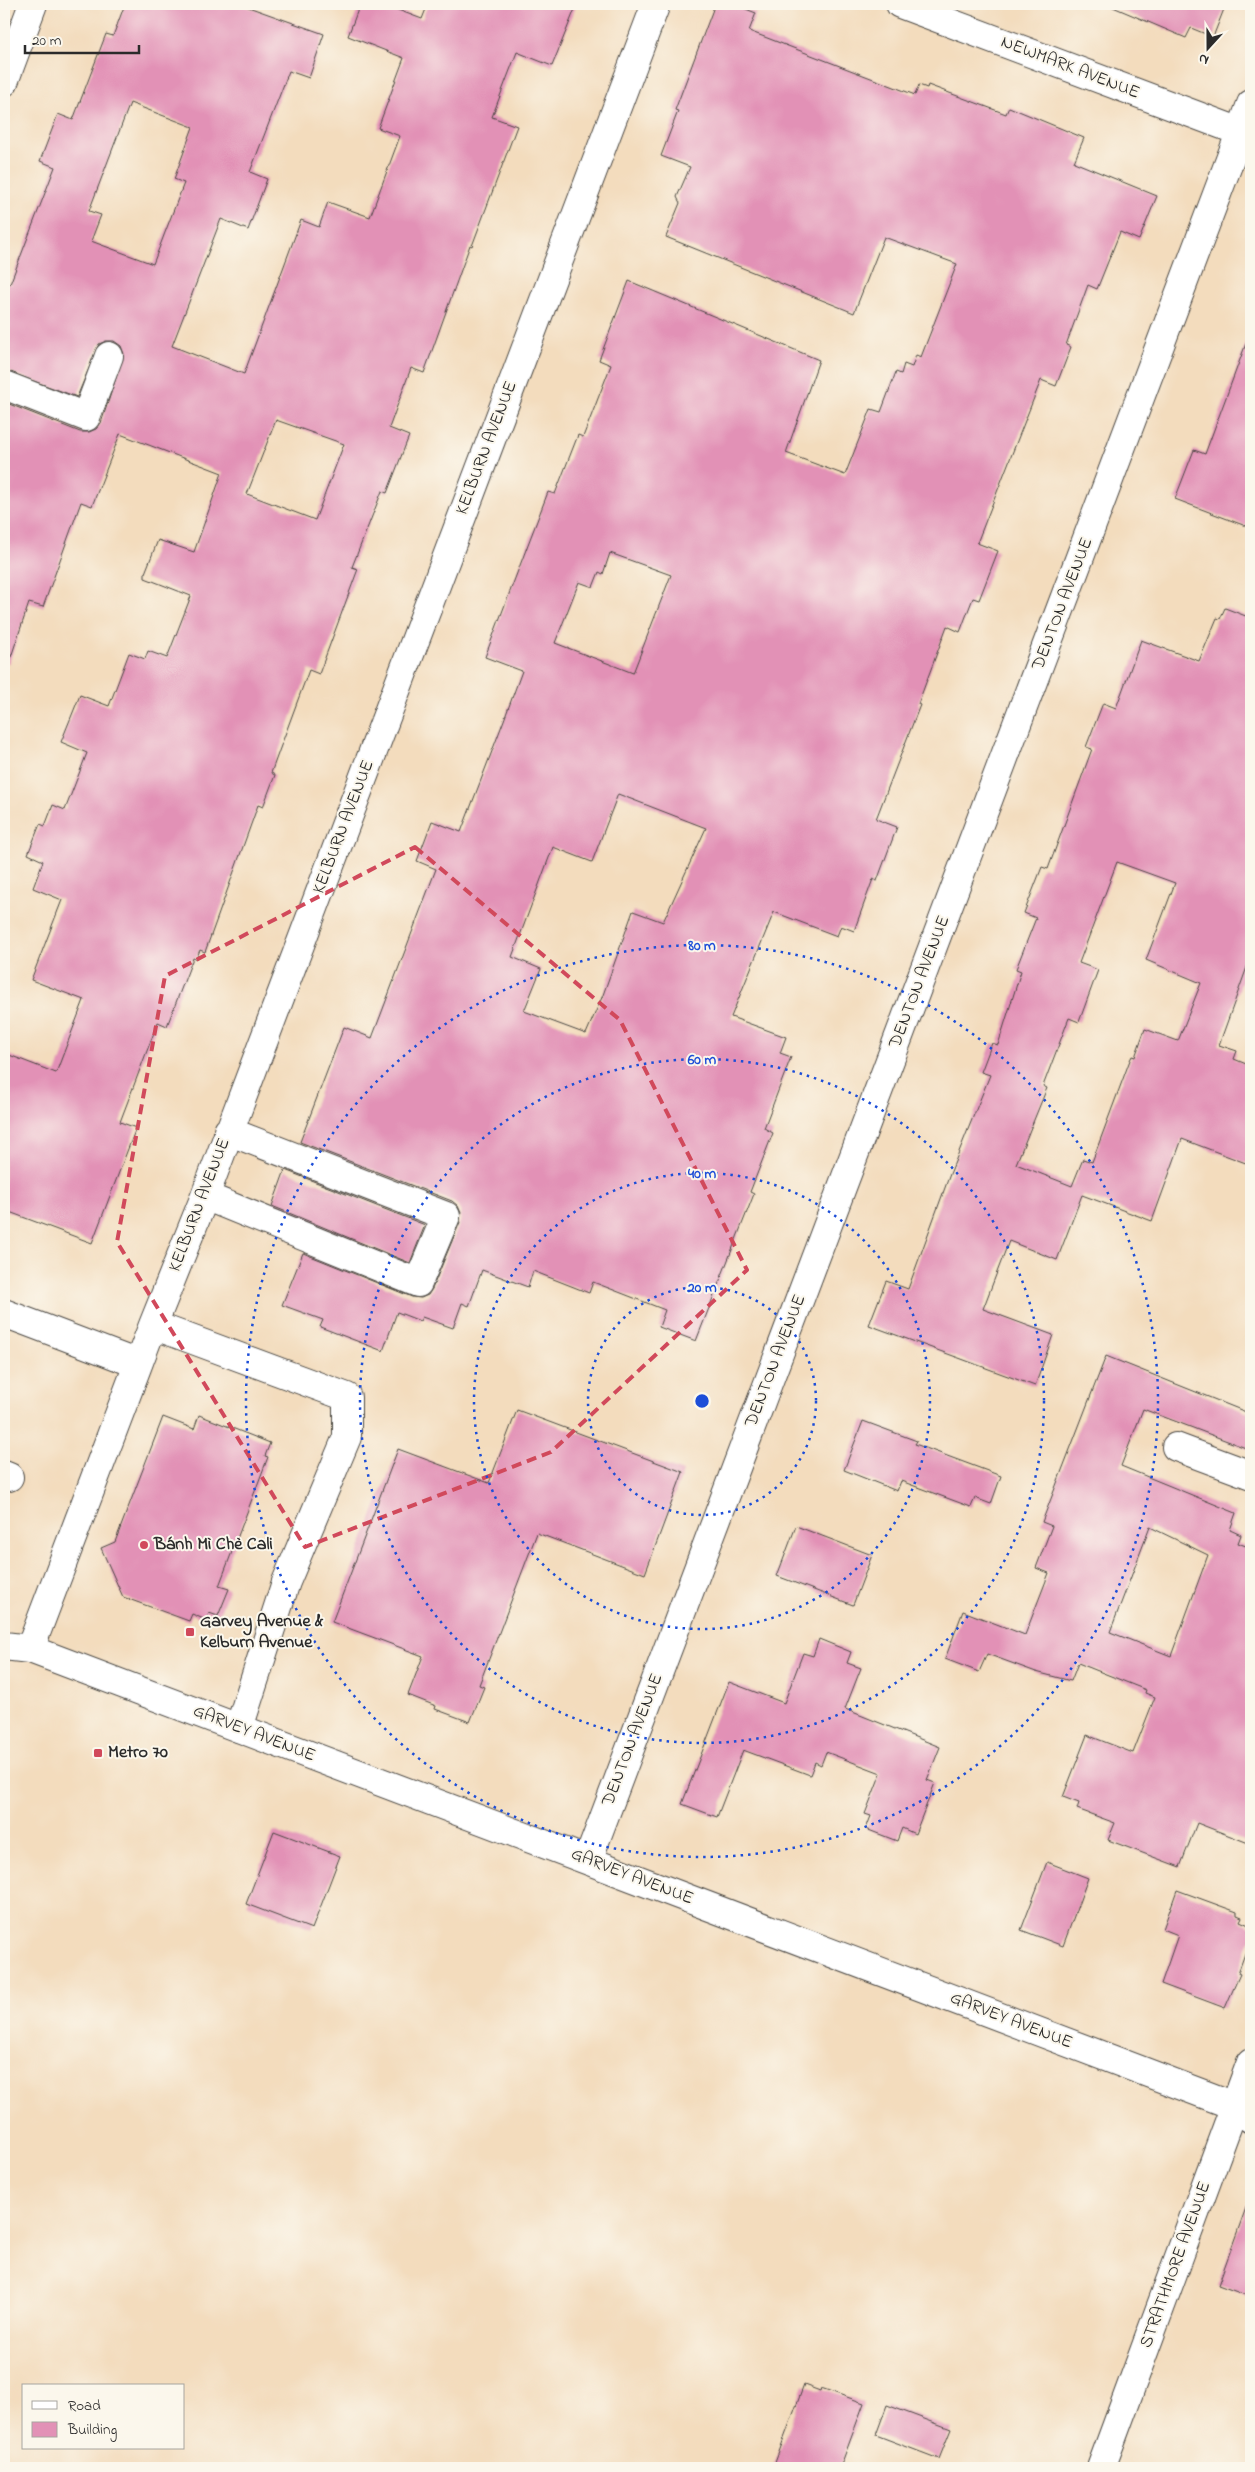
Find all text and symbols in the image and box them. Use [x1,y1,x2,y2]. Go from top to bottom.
scale bar [25,22,139,54]
north arrow [1182,22,1232,72]
text: 20 m [32,30,62,52]
street label: NEWMARK AVENUE [997,30,1143,107]
text: N [1196,47,1212,70]
street label: KELBURN AVENUE [450,377,524,519]
street label: DENTON AVENUE [1025,534,1100,675]
street label: KELBURN AVENUE [307,756,381,898]
street label: DENTON AVENUE [882,912,957,1053]
text: 80 m [687,935,716,957]
text: 60 m [687,1049,717,1071]
street label: KELBURN AVENUE [163,1134,237,1276]
text: 40 m [687,1163,716,1185]
text: 20 m [686,1277,717,1299]
street label: DENTON AVENUE [738,1291,813,1432]
centre of rings [693,1392,711,1410]
place label: Bánh Mì Chè Cali [153,1532,273,1558]
marker: Bánh Mì Chè Cali [138,1539,150,1551]
place label: Garvey Avenue & Kelburn Avenue [200,1609,324,1656]
marker: Garvey Avenue & Kelburn Avenue [184,1626,196,1638]
street label: DENTON AVENUE [595,1670,670,1811]
street label: GARVEY AVENUE [189,1699,319,1769]
place label: Metro 70 [108,1740,168,1766]
marker: Metro 70 [92,1747,104,1759]
street label: GARVEY AVENUE [567,1842,697,1912]
street label: GARVEY AVENUE [946,1986,1076,2056]
street label: STRATHMORE AVENUE [1134,2178,1218,2352]
legend [22,2384,185,2450]
text: Road [68,2395,101,2417]
text: Building [67,2419,117,2442]

